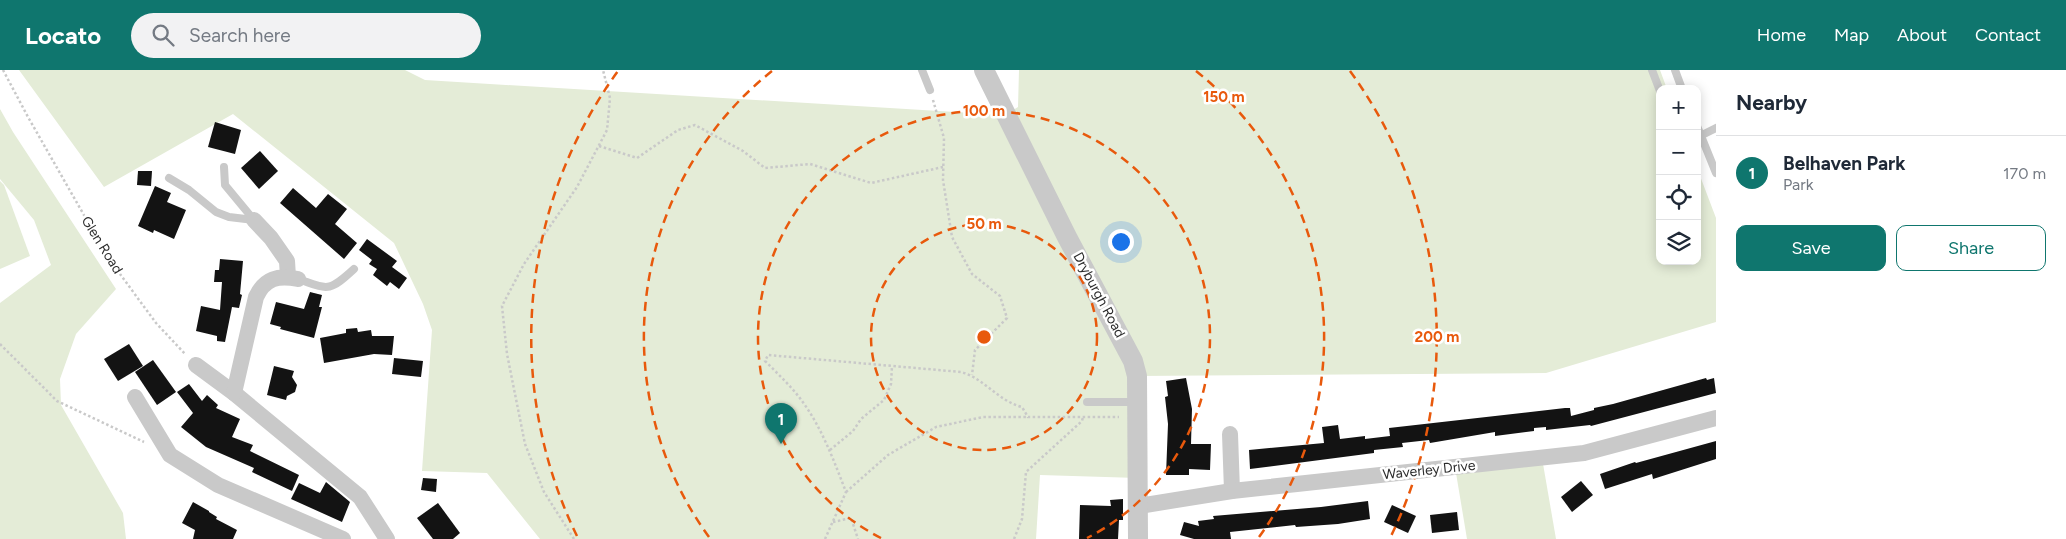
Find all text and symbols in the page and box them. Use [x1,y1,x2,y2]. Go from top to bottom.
search box [131,13,481,58]
text: Locato [25,21,101,50]
icon: search [149,21,177,49]
text: Search here [189,24,291,47]
text: Home [1757,24,1806,46]
text: Map [1834,24,1869,46]
text: About [1897,24,1947,46]
text: Contact [1975,24,2041,46]
map controls [1656,85,1701,265]
button: + [1656,85,1701,130]
text: 150 m [1203,88,1245,106]
text: Nearby [1736,90,1807,115]
text: 100 m [963,102,1005,120]
button: − [1656,130,1701,175]
text: Belhaven Park [1783,152,1905,175]
text: 1 [1749,164,1755,183]
text: 170 m [2003,164,2046,183]
button: locate [1656,175,1701,220]
text: Park [1783,175,1813,194]
street label: Glen Road [78,213,126,277]
text: 50 m [966,215,1002,233]
button: layers [1656,220,1701,265]
button: Save [1736,225,1886,271]
button: Share [1896,225,2046,271]
your location [1108,229,1134,255]
street label: Dryburgh Road [1069,249,1129,341]
centre of rings [975,328,993,346]
text: 200 m [1415,328,1459,346]
pin: 1 [765,403,797,444]
street label: Waverley Drive [1382,457,1477,483]

